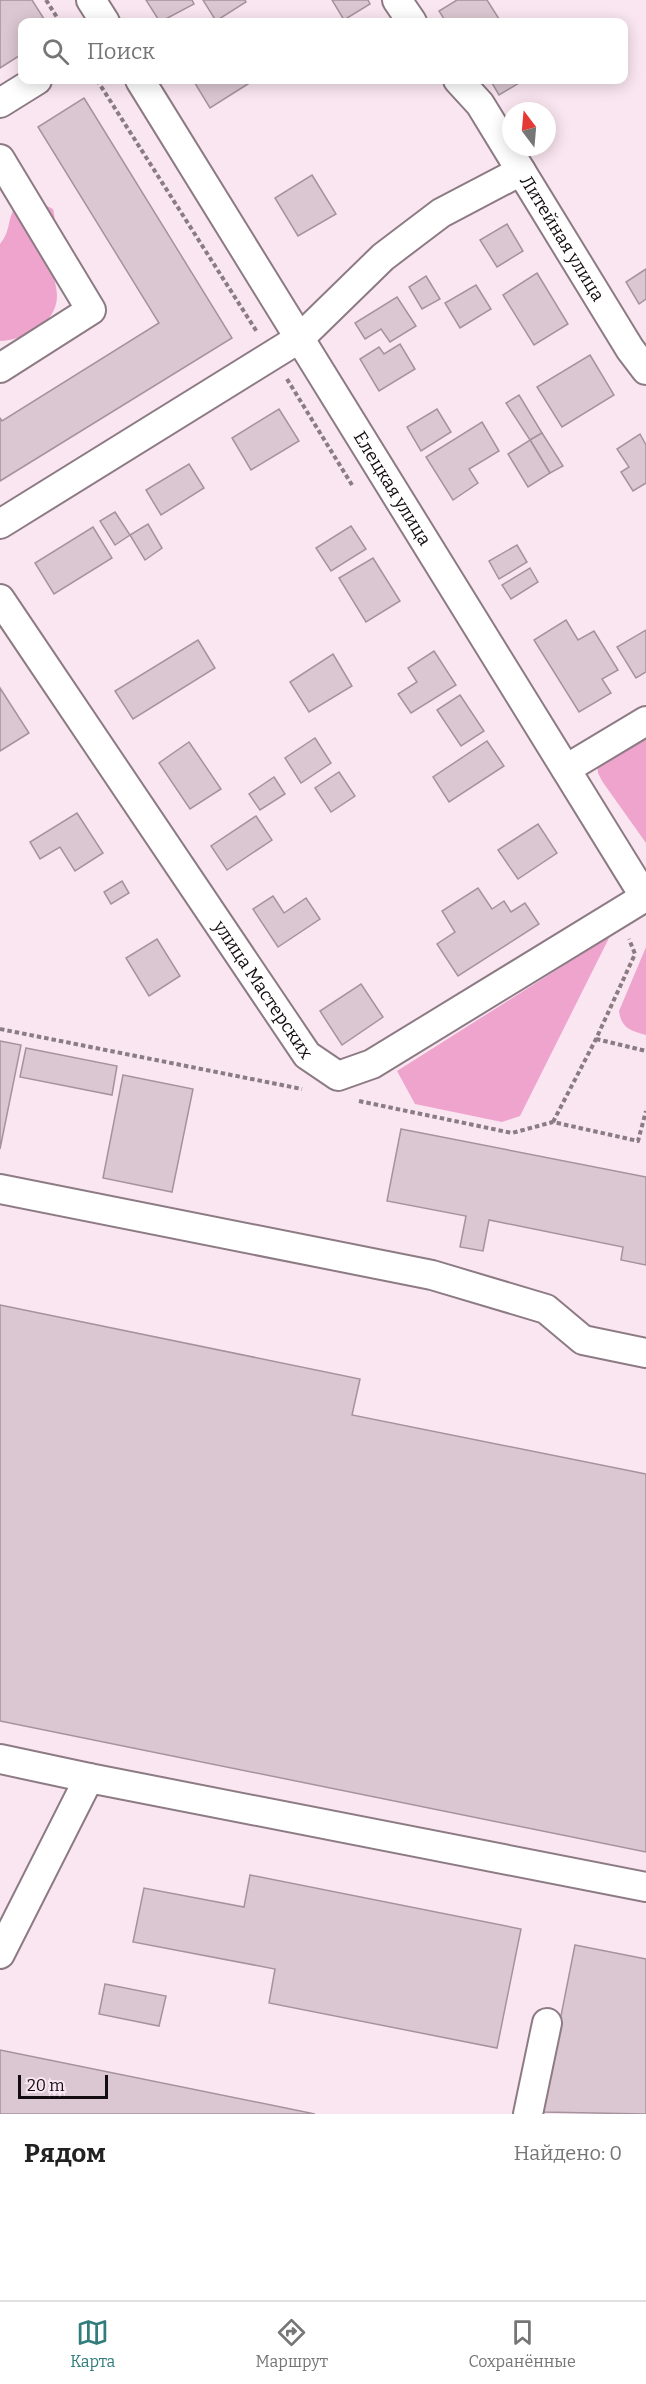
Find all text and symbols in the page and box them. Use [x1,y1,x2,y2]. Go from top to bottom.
search box [18,18,628,84]
icon: search [39,35,72,68]
text: Поиск [87,38,155,65]
north arrow [502,102,556,156]
street label: Литейная улица [515,171,609,305]
street label: Елецкая улица [349,427,436,550]
street label: улица Мастерских [208,916,317,1063]
scale bar [18,2072,108,2100]
text: 20 m [27,2076,64,2095]
text: Рядом [24,2138,106,2169]
text: Найдено: 0 [514,2141,622,2165]
tab: Карта [70,2316,115,2371]
tab: Маршрут [256,2316,328,2371]
tab: Сохранённые [468,2316,576,2371]

